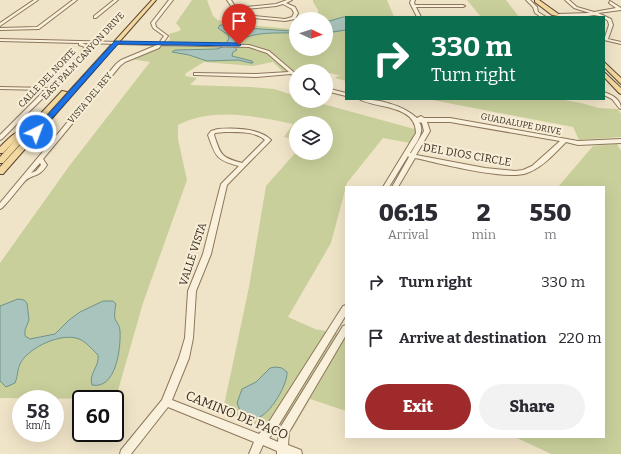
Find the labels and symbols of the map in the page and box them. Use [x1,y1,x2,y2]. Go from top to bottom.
pin [222,4,256,45]
street label: EAST PALM CANYON DRIVE [40,10,126,102]
north arrow [289,12,333,56]
street label: CALLE DEL NORTE [16,46,78,110]
street label: VISTA DEL REY [66,71,114,125]
position arrow [15,111,57,153]
street label: GUADALUPE DRIVE [480,111,562,137]
street label: DEL DIOS CIRCLE [422,141,512,169]
street label: VALLE VISTA [177,220,209,287]
street label: CAMINO DE PACO [184,388,290,442]
speed limit sign: 60 [72,390,124,442]

